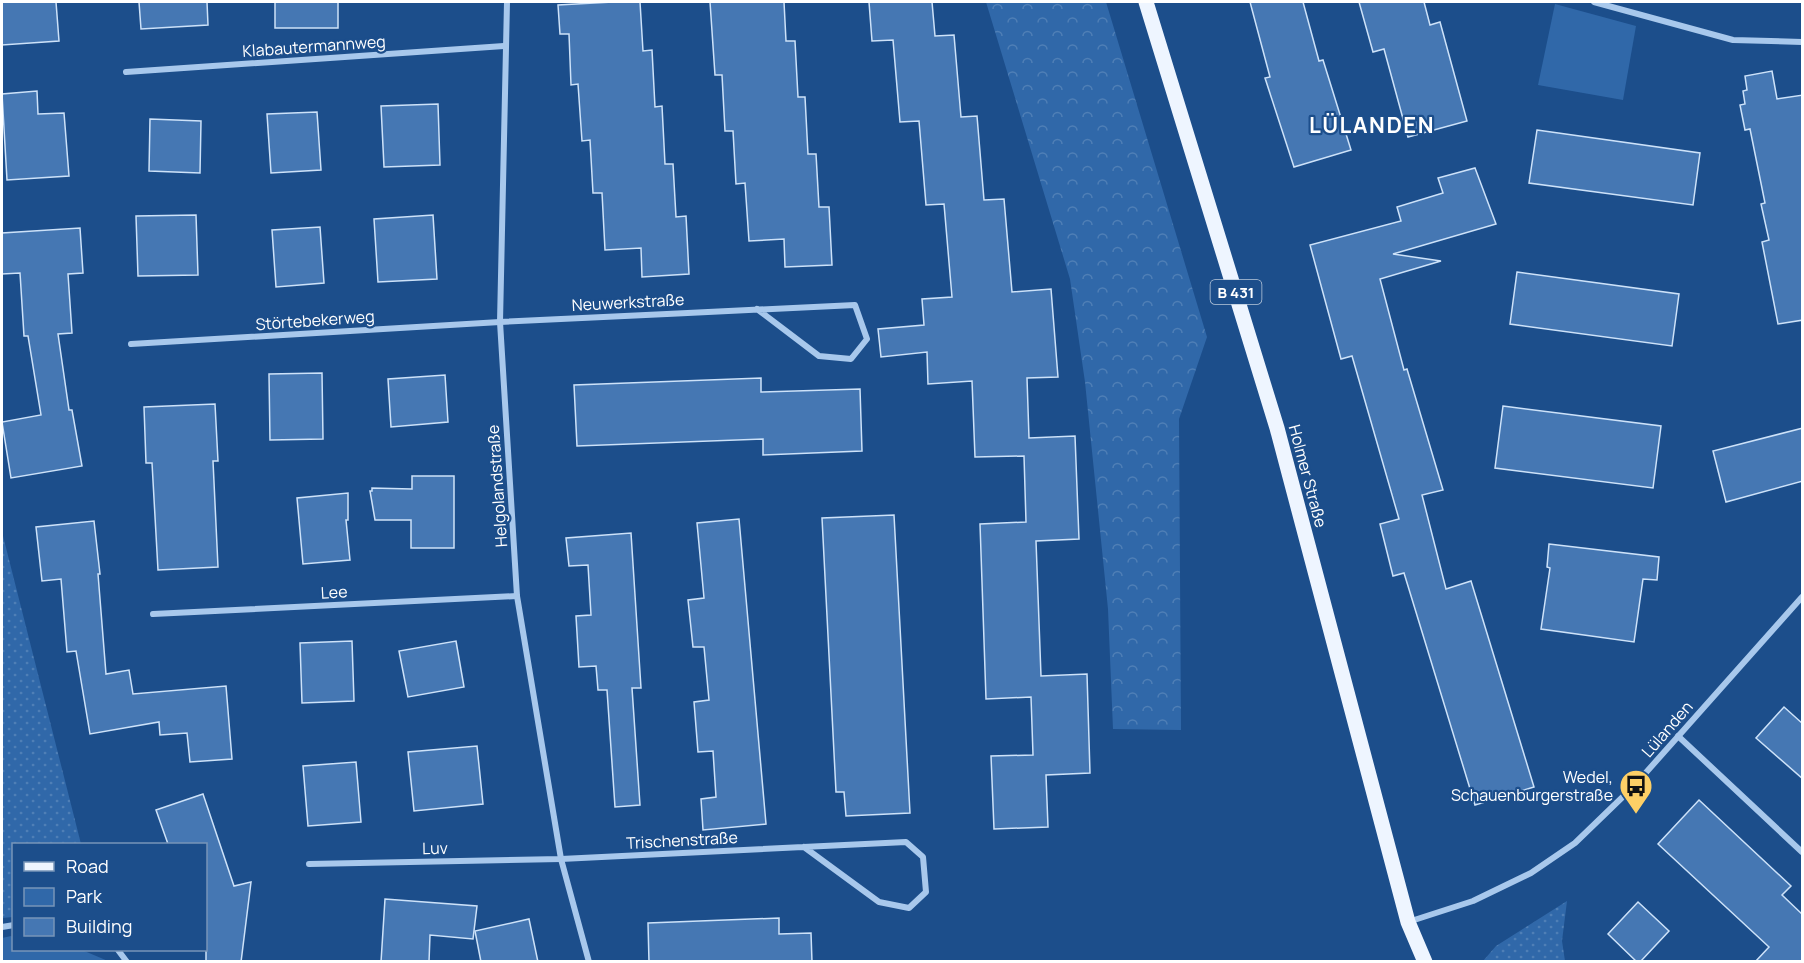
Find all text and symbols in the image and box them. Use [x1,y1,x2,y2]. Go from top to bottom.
street label: Klabautermannweg [242,30,386,62]
district label: LÜLANDEN [1309,110,1435,140]
road number: B 431 [1210,280,1262,304]
street label: Neuwerkstraße [571,288,685,316]
street label: Störtebekerweg [255,305,375,335]
street label: Holmer Straße [1284,422,1332,530]
street label: Helgolandstraße [482,424,512,548]
street label: Lee [320,580,348,604]
street label: Lülanden [1636,696,1698,762]
place label: Wedel, Schauenburgerstraße [1451,766,1613,806]
bus stop icon: Wedel, Schauenburgerstraße [1618,768,1654,815]
street label: Trischenstraße [626,826,738,854]
street label: Luv [422,837,448,859]
legend [12,843,207,951]
text: Road [66,854,109,878]
text: Park [66,884,103,908]
text: Building [66,914,132,938]

